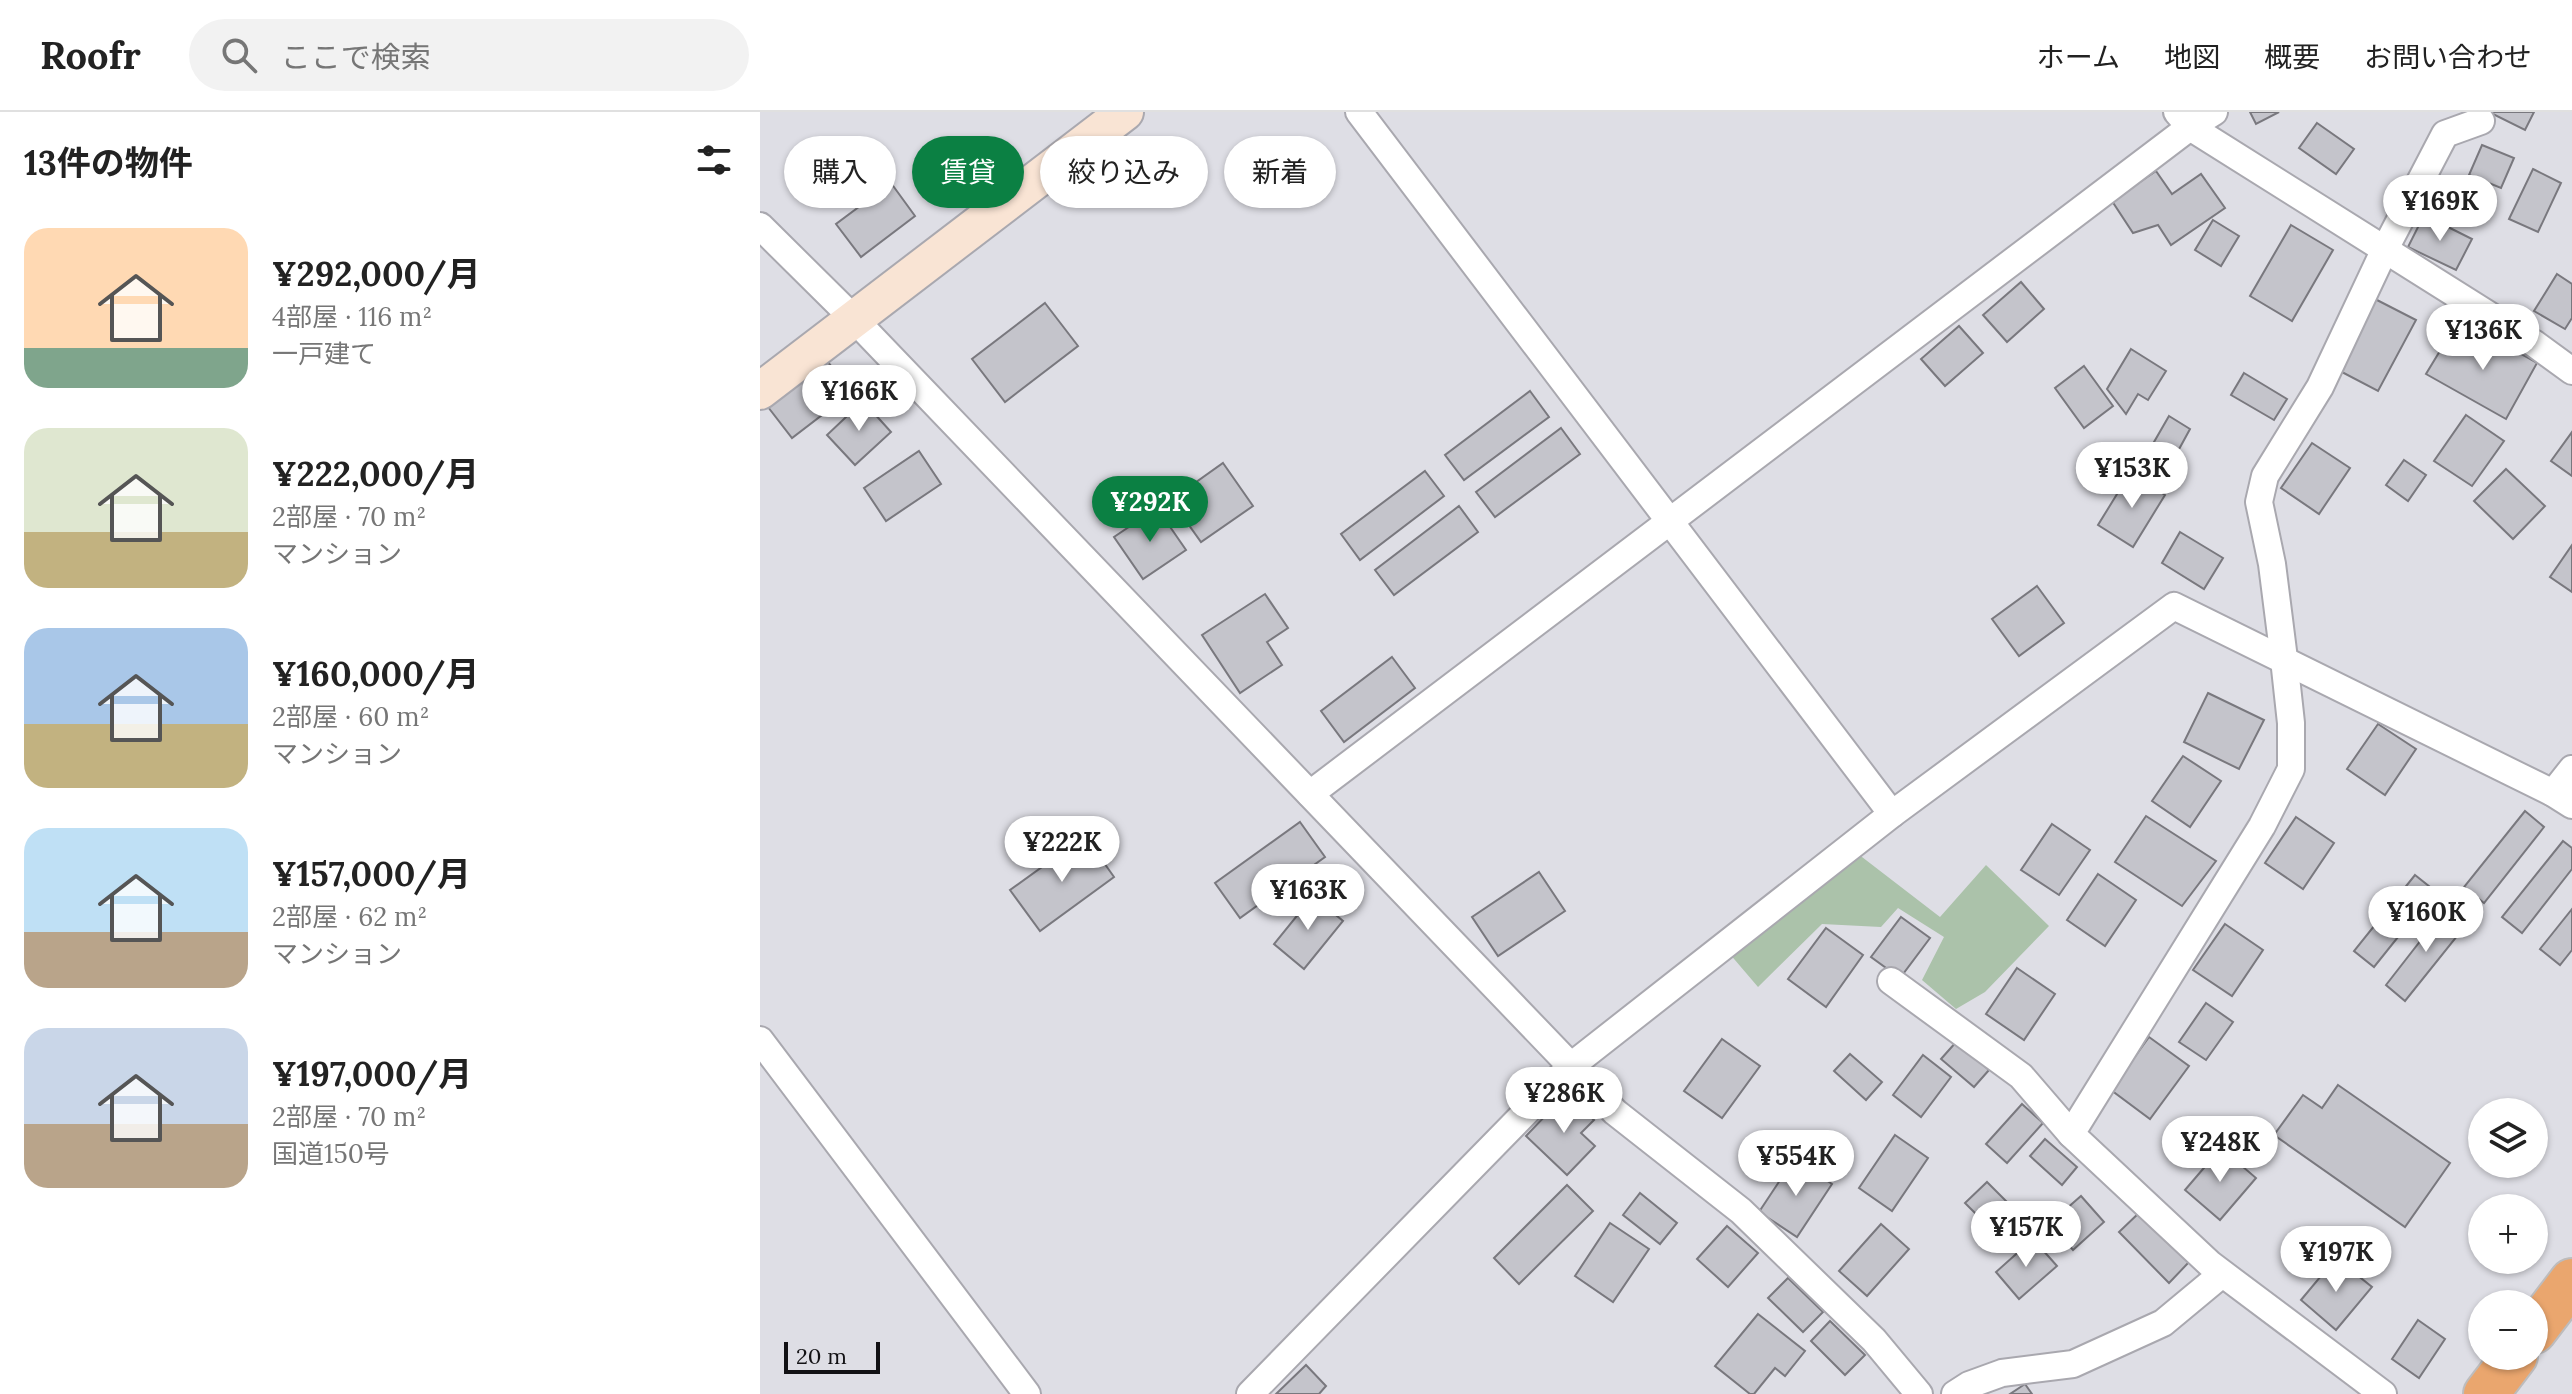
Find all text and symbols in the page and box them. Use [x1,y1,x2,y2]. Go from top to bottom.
search box [189,19,749,91]
text: Roofr [40,31,141,79]
icon: search [217,33,261,77]
text: ここで検索 [281,38,431,76]
text: ホーム [2037,39,2120,75]
text: 地図 [2164,39,2220,75]
text: 概要 [2264,39,2320,75]
text: お問い合わせ [2364,39,2532,75]
chip: 購入 [784,136,896,208]
chip: 賃貸 [912,136,1024,208]
chip: 絞り込み [1040,136,1208,208]
chip: 新着 [1224,136,1336,208]
icon: filters [692,138,736,182]
text: 13件の物件 [24,141,193,184]
pin: ¥169K [2384,175,2496,243]
text: ¥169K [2401,184,2479,217]
text: ¥292,000/月 [272,252,481,295]
icon: home [88,260,184,356]
text: 4部屋 · 116 m² [272,300,432,333]
pin: ¥136K [2427,304,2539,372]
text: ¥136K [2444,313,2522,346]
text: 一戸建て [272,337,376,370]
pin: ¥166K [803,365,915,433]
text: ¥166K [820,374,898,407]
pin: ¥153K [2076,442,2188,510]
text: ¥153K [2094,451,2170,484]
text: ¥222,000/月 [272,452,479,495]
icon: home [88,460,184,556]
pin: ¥292K [1094,476,1206,544]
text: ¥292K [1110,485,1190,518]
text: 2部屋 · 70 m² [272,500,426,533]
text: マンション [272,537,402,570]
text: ¥160,000/月 [272,652,479,695]
icon: home [88,660,184,756]
text: 2部屋 · 60 m² [272,700,429,733]
text: マンション [272,737,402,770]
pin: ¥222K [1006,816,1118,884]
text: ¥222K [1023,825,1101,858]
text: ¥157,000/月 [272,852,471,895]
icon: home [88,860,184,956]
pin: ¥163K [1252,864,1364,932]
text: ¥163K [1269,873,1347,906]
pin: ¥160K [2370,886,2482,954]
text: ¥160K [2386,895,2466,928]
text: 2部屋 · 62 m² [272,900,427,933]
text: マンション [272,937,402,970]
text: ¥197,000/月 [272,1052,472,1095]
icon: home [88,1060,184,1156]
pin: ¥286K [1508,1067,1620,1135]
text: ¥286K [1524,1076,1604,1109]
map controls [2468,1098,2548,1370]
button: layers [2468,1098,2548,1178]
text: 2部屋 · 70 m² [272,1100,426,1133]
pin: ¥248K [2164,1116,2276,1184]
text: ¥248K [2180,1125,2260,1158]
pin: ¥554K [1740,1130,1852,1198]
text: 国道150号 [272,1137,390,1170]
text: ¥554K [1756,1139,1836,1172]
button: + [2468,1194,2548,1274]
pin: ¥157K [1970,1201,2082,1269]
text: ¥157K [1989,1210,2063,1243]
pin: ¥197K [2280,1226,2392,1294]
text: ¥197K [2298,1235,2374,1268]
button: − [2468,1290,2548,1370]
scale bar [784,1338,880,1374]
text: 20 m [796,1342,847,1370]

